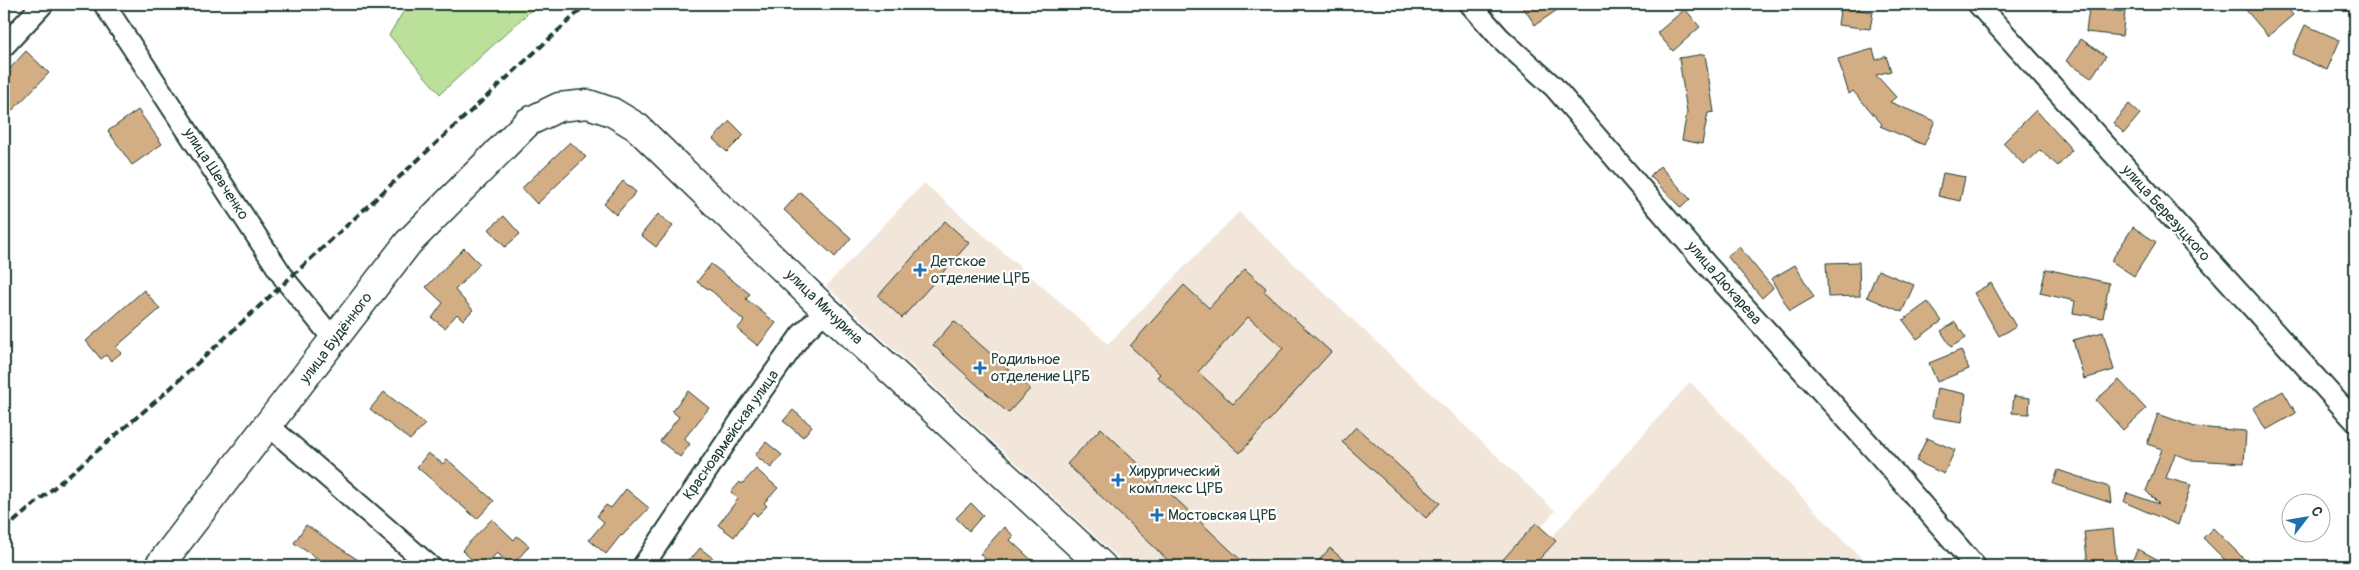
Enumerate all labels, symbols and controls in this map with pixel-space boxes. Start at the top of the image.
street label: улица Шевченко [179,124,253,224]
street label: улица Березуцкого [2117,160,2214,265]
street label: улица Дюкарева [1682,236,1766,329]
place label: Детское отделение ЦРБ [930,252,1030,288]
marker: Детское отделение ЦРБ [913,263,927,277]
street label: улица Мичурина [781,265,867,349]
street label: улица Будённого [295,289,376,388]
place label: Родильное отделение ЦРБ [991,350,1090,386]
marker: Родильное отделение ЦРБ [973,361,987,375]
street label: Красноармейская улица [679,366,783,504]
place label: Хирургический комплекс ЦРБ [1129,462,1223,498]
marker: Хирургический комплекс ЦРБ [1111,473,1125,487]
north arrow [2282,492,2332,542]
text: С [2307,503,2326,520]
place label: Мостовская ЦРБ [1168,506,1277,525]
marker: Мостовская ЦРБ [1150,508,1164,522]

